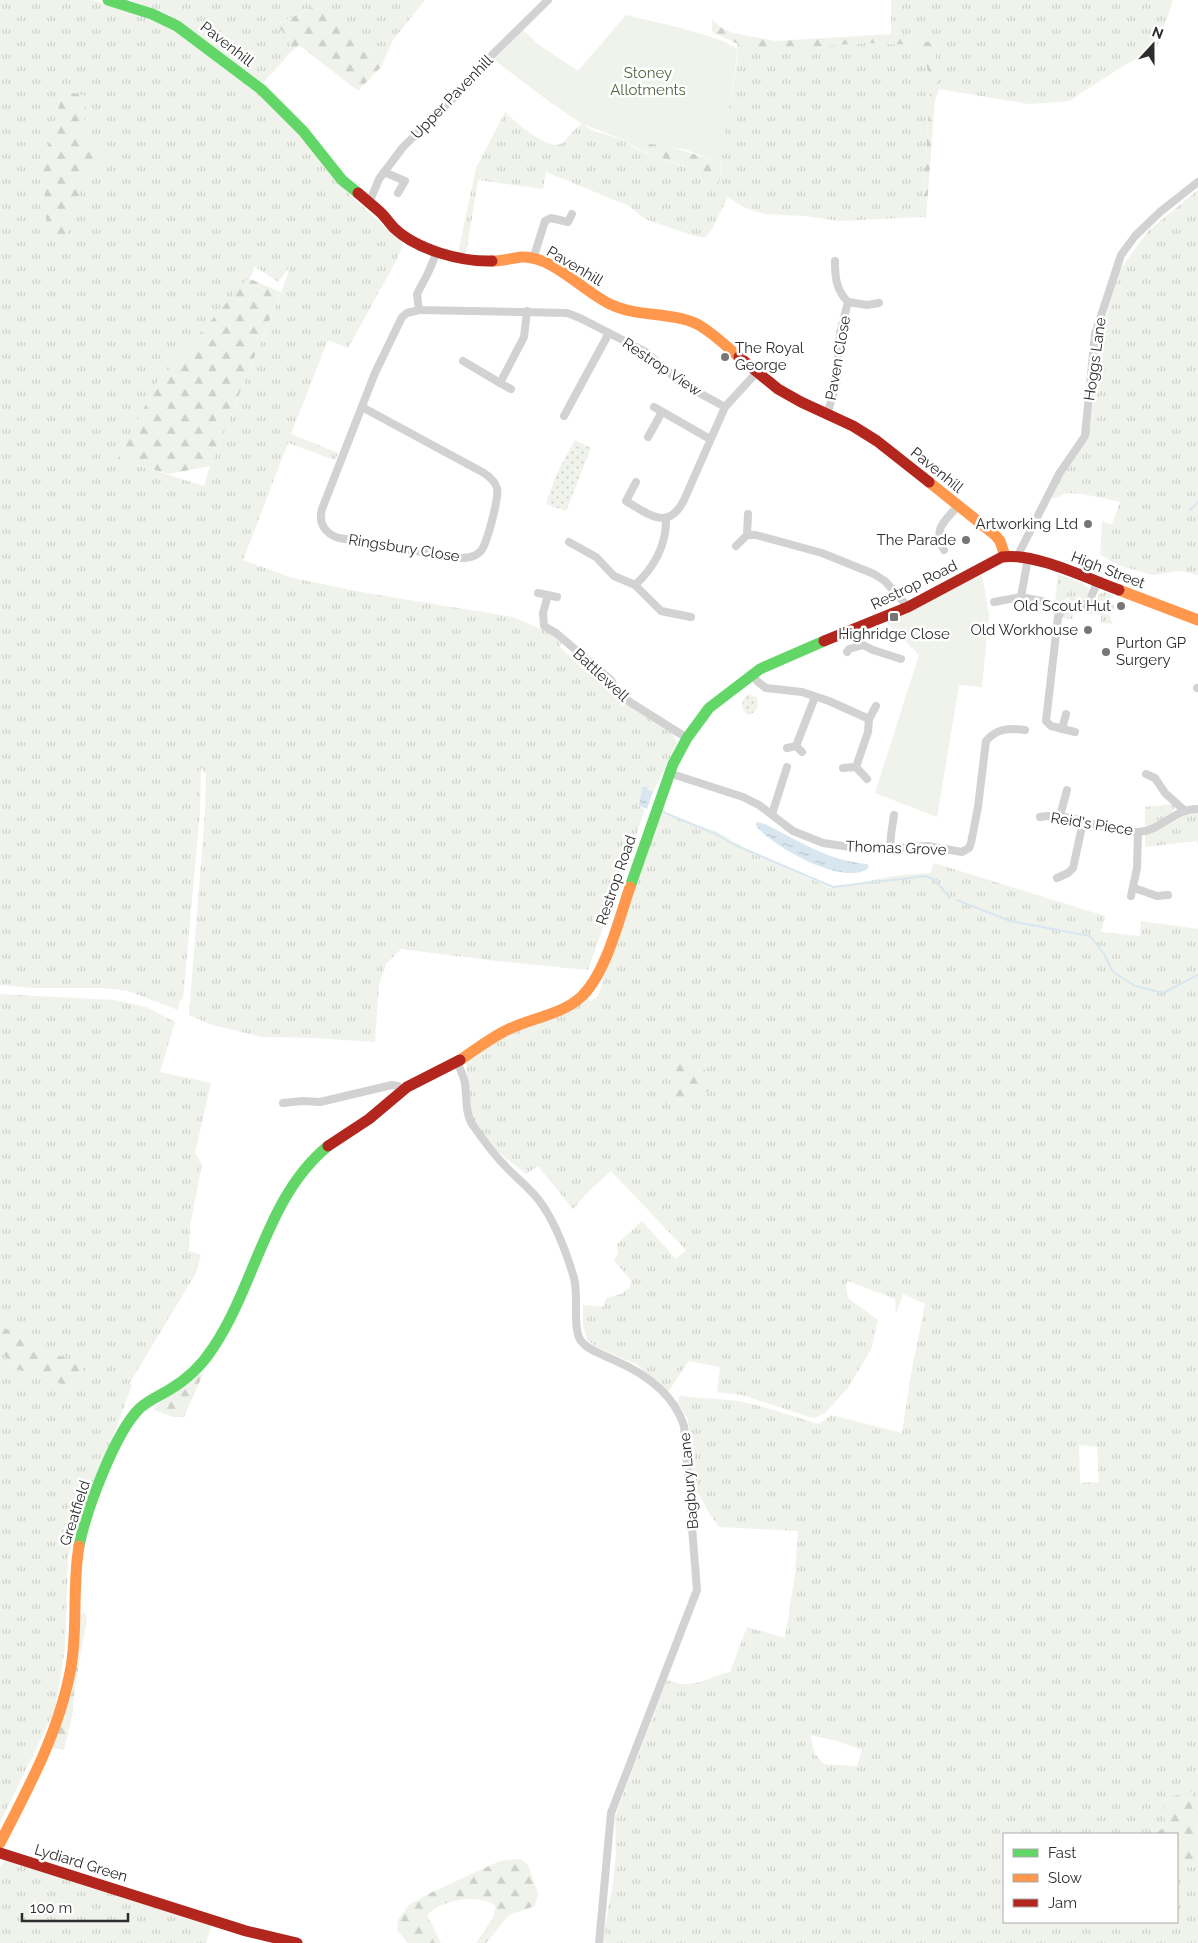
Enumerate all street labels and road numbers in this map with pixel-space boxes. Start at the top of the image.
street label: Pavenhill [197,18,258,71]
street label: Upper Pavenhill [407,51,497,143]
street label: Pavenhill [544,242,607,290]
street label: Paven Close [822,314,854,402]
street label: Hoggs Lane [1080,316,1110,402]
street label: Restrop View [619,334,705,400]
street label: Pavenhill [907,443,968,497]
street label: Ringsbury Close [347,530,461,566]
street label: High Street [1068,548,1148,592]
street label: Restrop Road [868,556,960,614]
street label: Battlewell [569,645,633,706]
street label: Reid's Piece [1049,809,1135,839]
street label: Restrop Road [592,833,640,927]
street label: Thomas Grove [845,837,947,859]
street label: Bagbury Lane [676,1432,702,1530]
street label: Greatfield [56,1478,94,1548]
street label: Lydiard Green [32,1840,130,1886]

